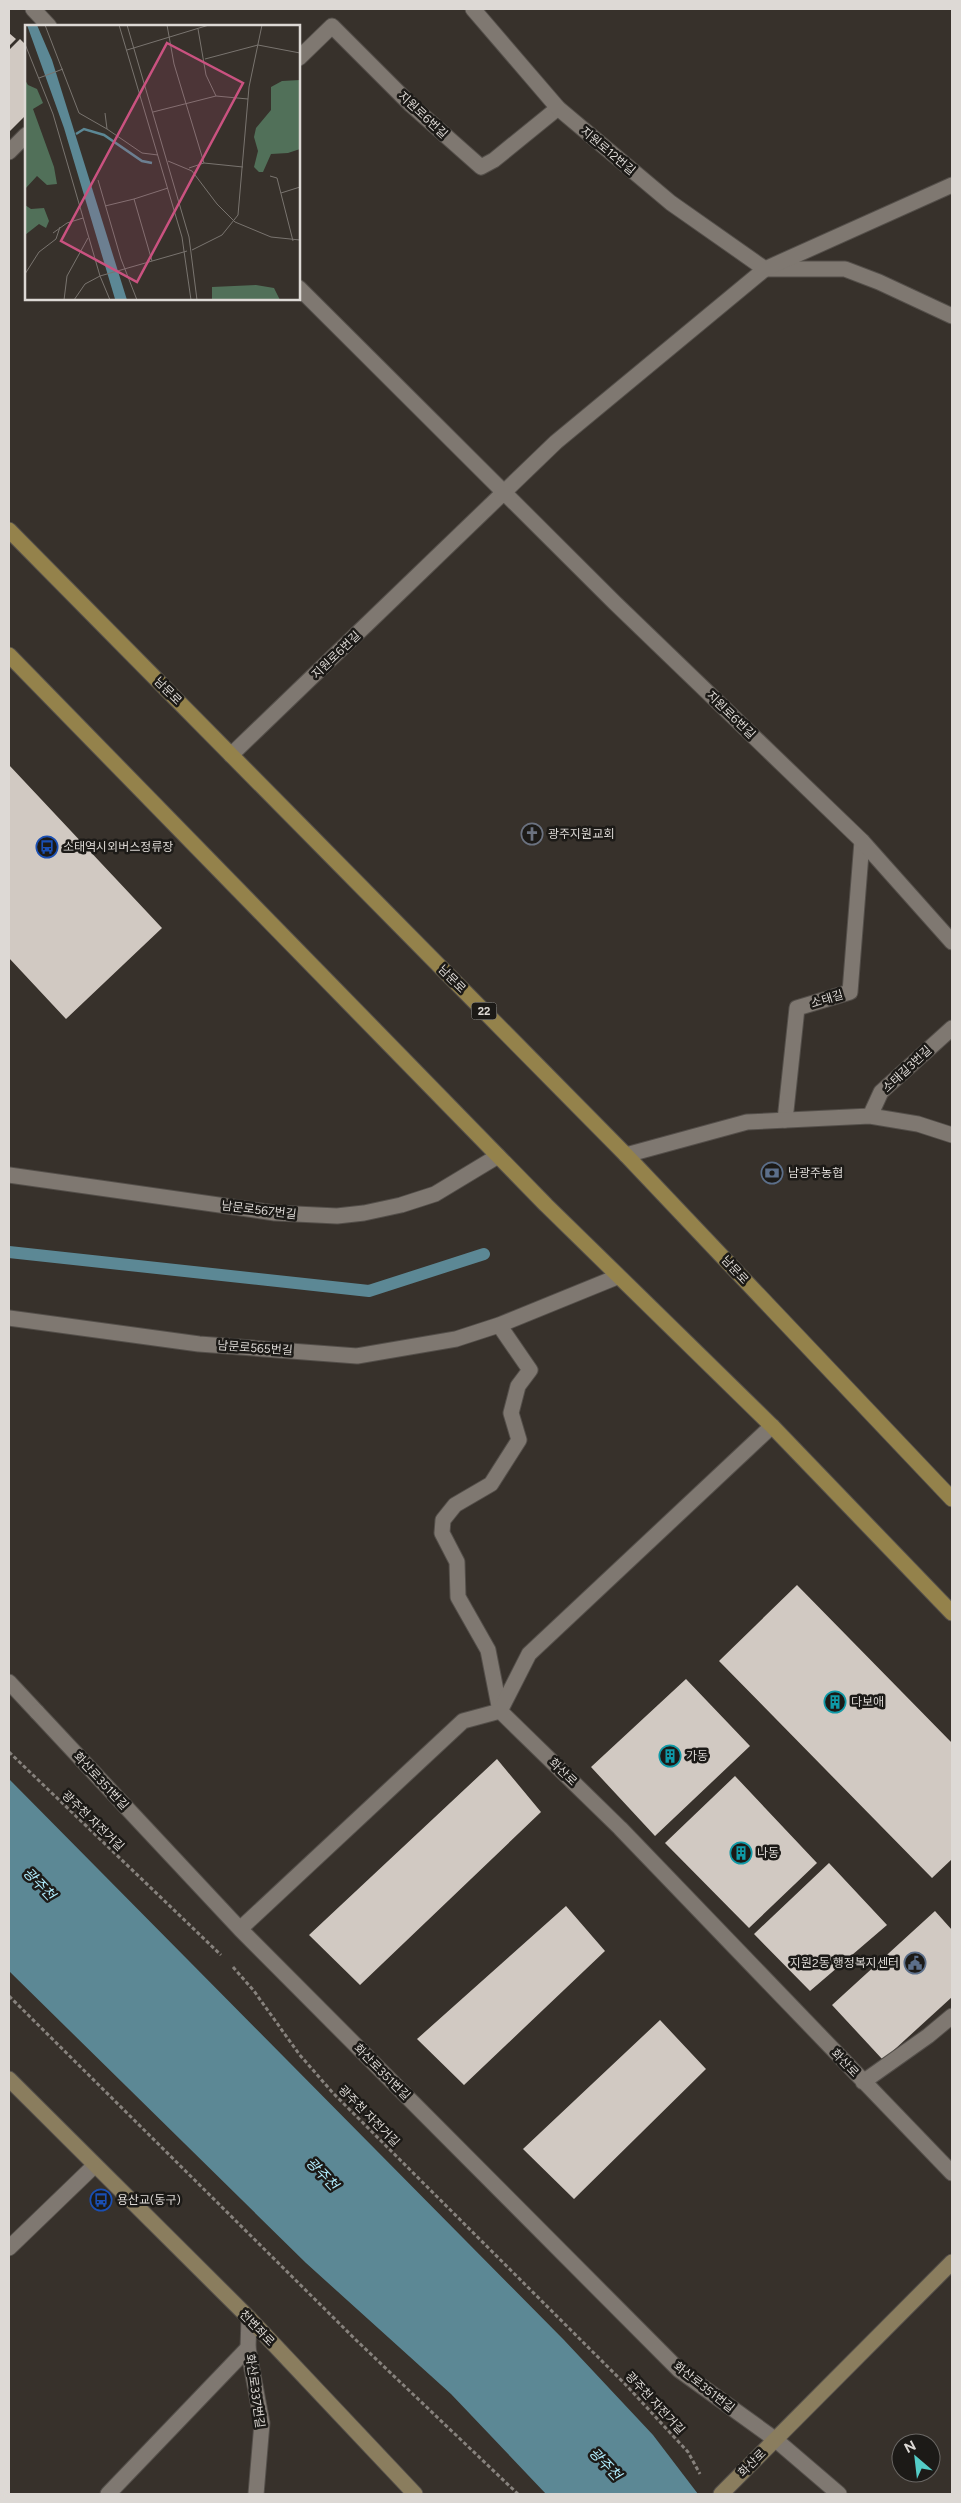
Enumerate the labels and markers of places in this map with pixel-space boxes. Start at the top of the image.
church icon: 광주지원교회 [520,822,544,846]
place label: 광주지원교회 [548,827,614,841]
bus stop icon: 소태역시외버스정류장 [35,835,59,859]
place label: 소태역시외버스정류장 [63,840,173,854]
bank icon: 남광주농협 [760,1161,784,1185]
place label: 남광주농협 [788,1166,843,1180]
building icon: 다보애 [823,1690,847,1714]
place label: 다보애 [851,1695,884,1709]
building icon: 가동 [658,1744,682,1768]
place label: 가동 [686,1749,708,1763]
building icon: 나동 [729,1841,753,1865]
place label: 나동 [757,1846,779,1860]
public building icon: 지원2동 행정복지센터 [903,1951,927,1975]
place label: 지원2동 행정복지센터 [790,1956,899,1970]
bus stop icon: 용산교(동구) [89,2188,113,2212]
place label: 용산교(동구) [117,2193,181,2207]

